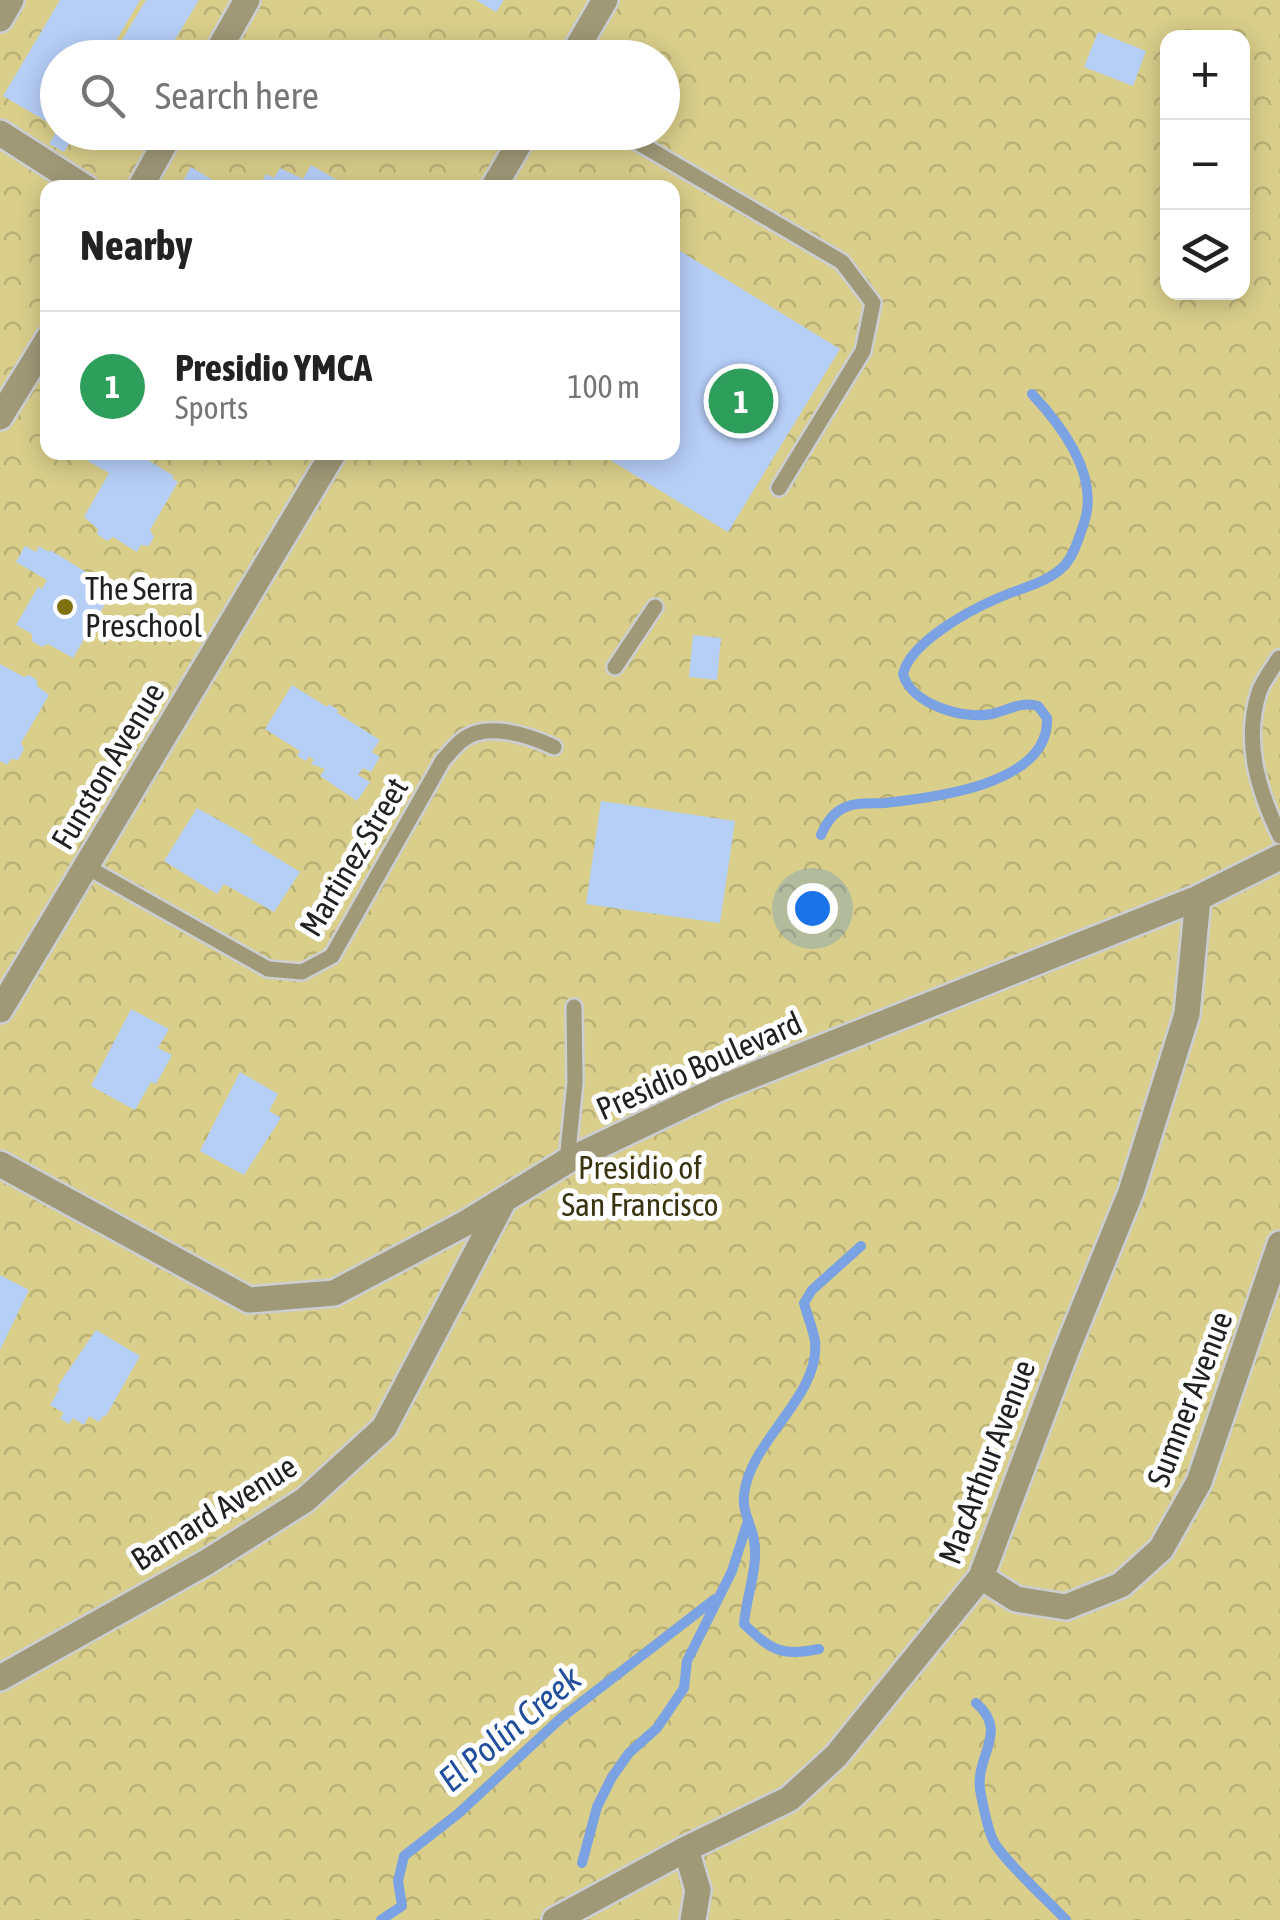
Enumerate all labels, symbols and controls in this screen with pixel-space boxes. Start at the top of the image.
map controls [1160,30,1250,300]
button: + [1160,30,1250,120]
search box [40,40,680,150]
icon: search [75,68,130,123]
text: Search here [155,74,319,117]
button: − [1160,120,1250,210]
button: layers [1160,210,1250,300]
text: Nearby [80,221,193,269]
text: Presidio YMCA [175,346,372,389]
pin: 1 [708,364,774,438]
text: 1 [105,368,120,405]
text: 100 m [567,368,640,405]
text: Sports [175,389,248,426]
place label: The Serra Preschool [85,570,202,644]
marker: The Serra Preschool [54,596,76,618]
street label: Funston Avenue [43,676,172,856]
street label: Martinez Street [292,771,415,943]
your location [787,883,838,934]
street label: Presidio Boulevard [590,1004,807,1127]
park label: Presidio of San Francisco [561,1149,719,1223]
street label: Sumner Avenue [1139,1306,1240,1492]
street label: MacArthur Avenue [931,1355,1042,1569]
street label: Barnard Avenue [124,1447,303,1578]
water label: El Polín Creek [430,1657,589,1799]

